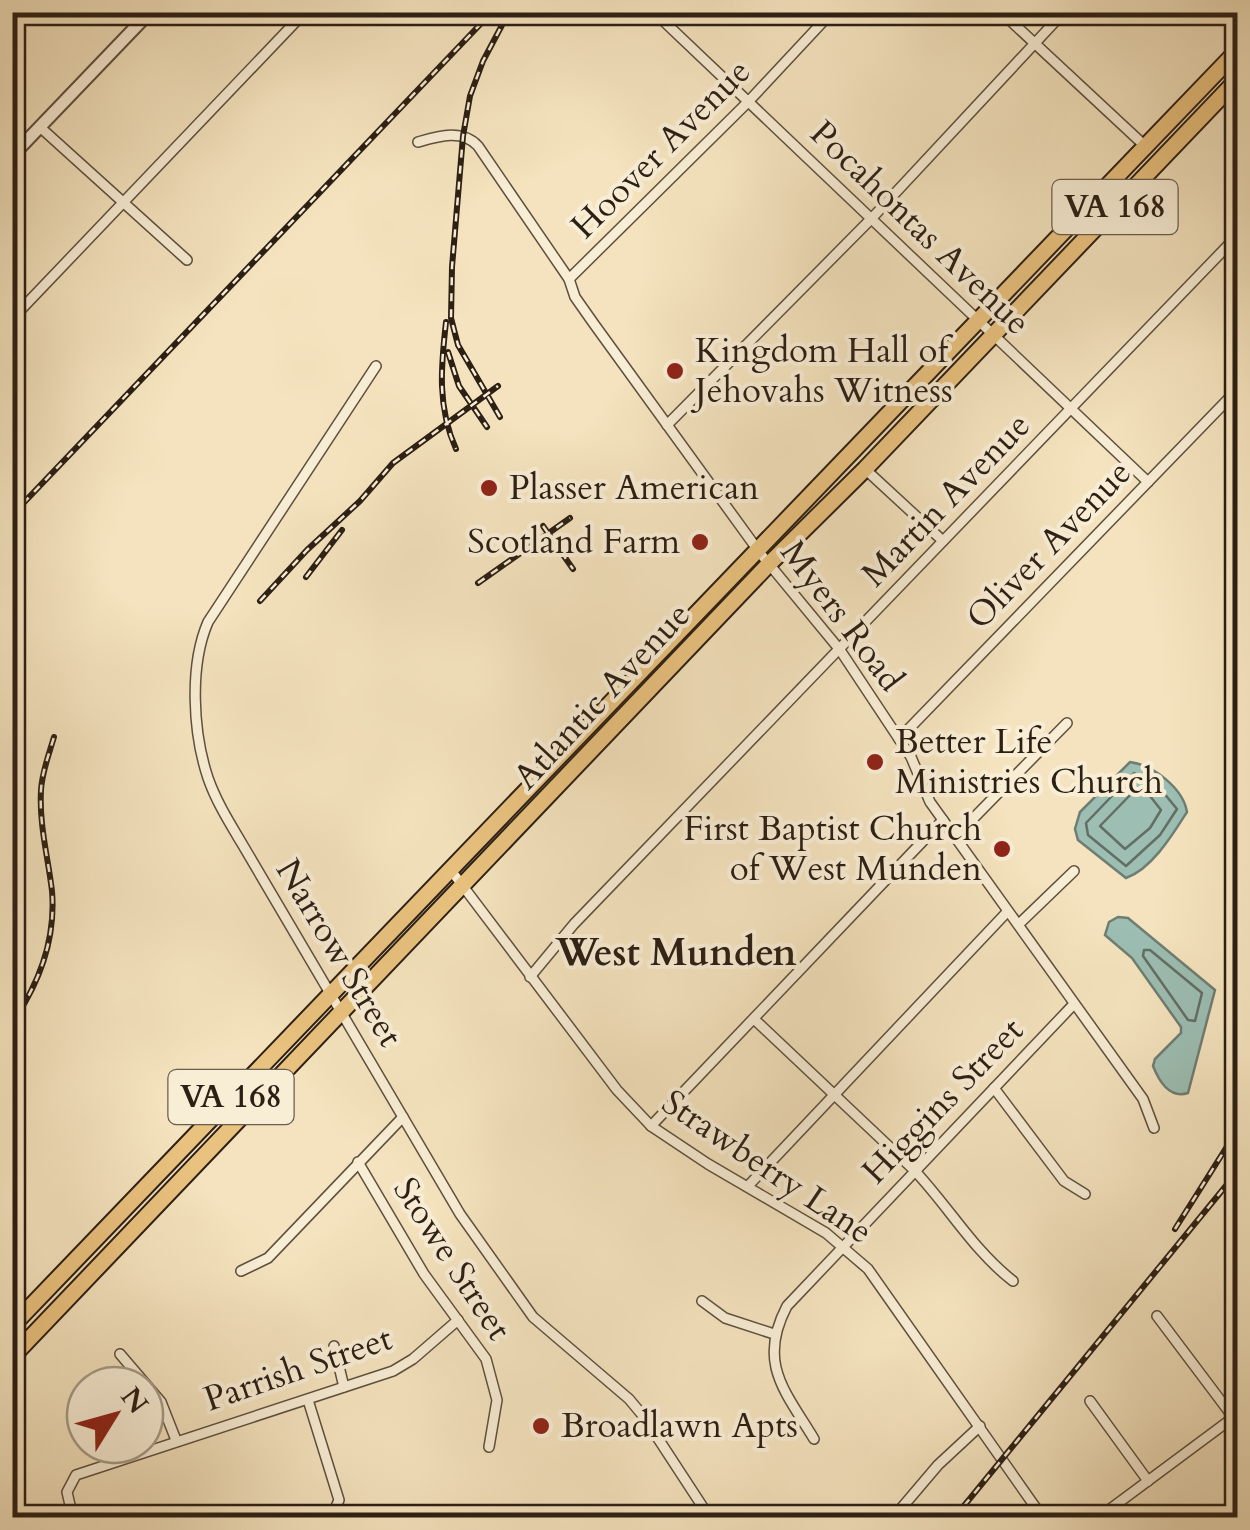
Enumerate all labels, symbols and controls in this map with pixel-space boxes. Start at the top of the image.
street label: Hoover Avenue [560,48,762,250]
street label: Pocahontas Avenue [799,110,1041,346]
road number: VA 168 [1052,180,1178,234]
place label: Kingdom Hall of Jehovahs Witness [690,327,953,415]
marker: Kingdom Hall of Jehovahs Witness [664,360,686,382]
street label: Martin Avenue [851,403,1041,597]
street label: Oliver Avenue [956,450,1142,640]
place label: Plasser American [509,464,759,512]
marker: Plasser American [478,477,500,499]
place label: Scotland Farm [467,518,680,566]
street label: Myers Road [769,530,915,702]
marker: Scotland Farm [689,531,711,553]
street label: Atlantic Avenue [503,592,701,800]
place label: Better Life Ministries Church [895,718,1163,806]
marker: Better Life Ministries Church [864,751,886,773]
place label: First Baptist Church of West Munden [684,805,982,893]
marker: First Baptist Church of West Munden [991,838,1013,860]
street label: Narrow Street [264,850,414,1056]
district label: West Munden [554,927,797,979]
street label: Higgins Street [852,1008,1034,1194]
road number: VA 168 [168,1070,294,1124]
street label: Strawberry Lane [652,1079,882,1255]
street label: Stowe Street [381,1168,523,1350]
street label: Parrish Street [198,1314,398,1424]
north arrow [65,1365,165,1465]
text: N [112,1379,157,1422]
place label: Broadlawn Apts [561,1402,798,1450]
marker: Broadlawn Apts [530,1415,552,1437]

